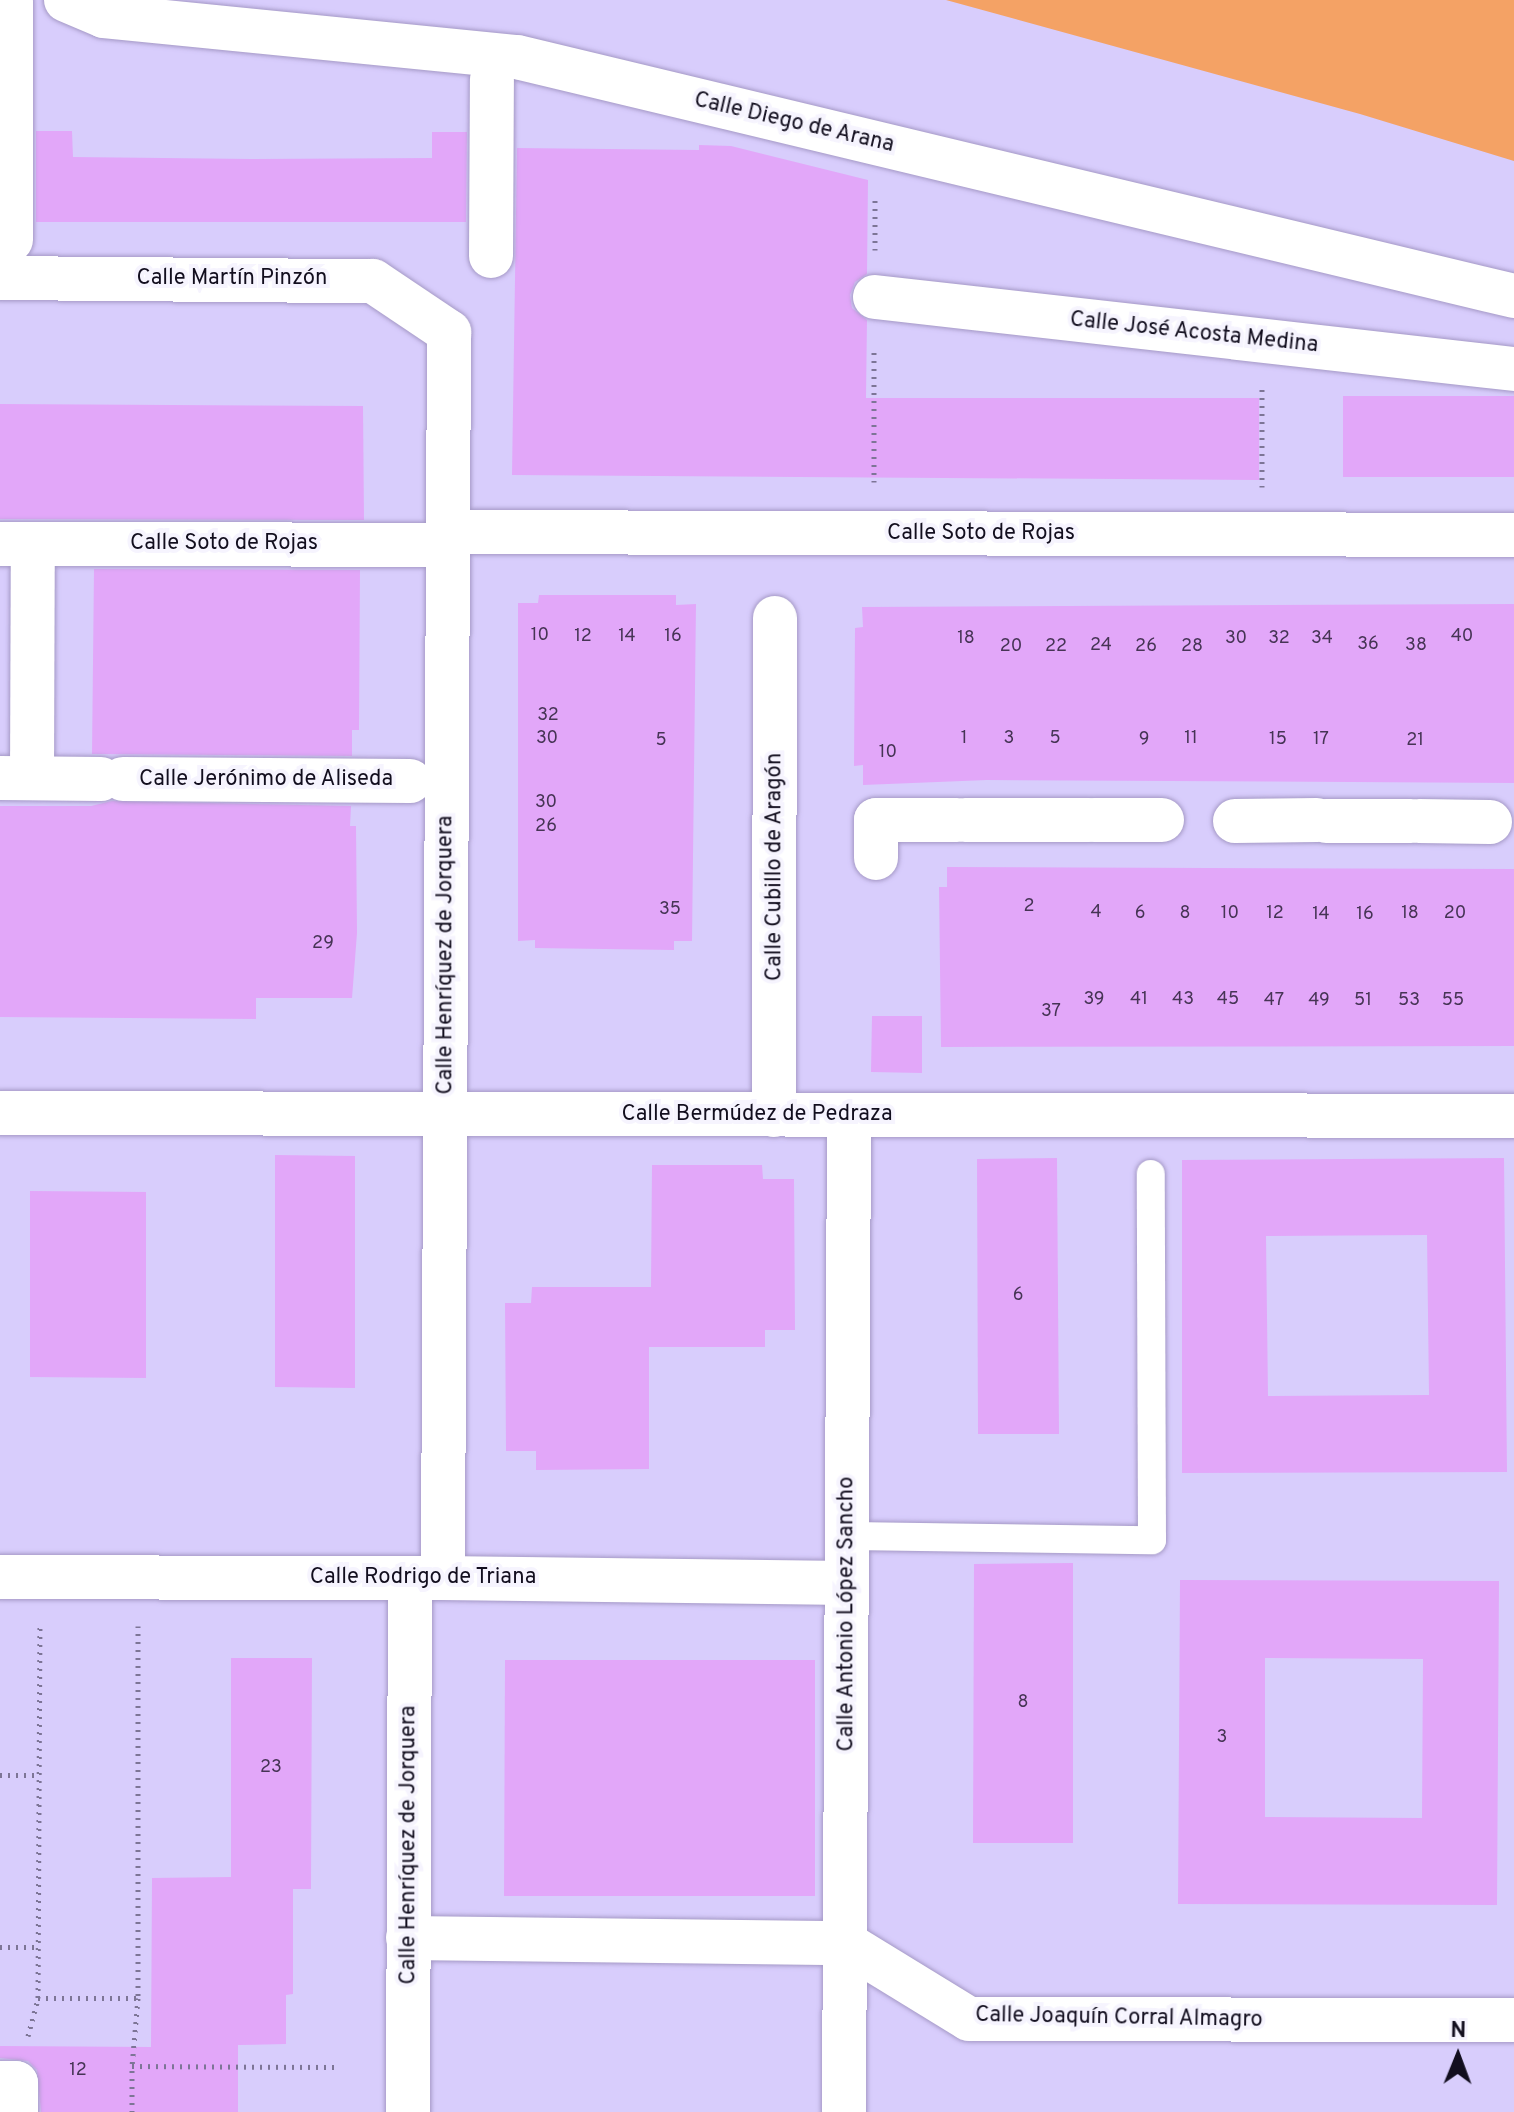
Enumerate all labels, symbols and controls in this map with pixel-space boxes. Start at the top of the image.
street label: Calle Diego de Arana [691,87,897,159]
street label: Calle Martín Pinzón [137,266,327,292]
street label: Calle José Acosta Medina [1068,307,1320,359]
street label: Calle Soto de Rojas [887,521,1075,547]
street label: Calle Soto de Rojas [130,531,318,557]
house number: 10 [531,625,549,647]
house number: 12 [574,626,592,648]
house number: 14 [618,626,636,648]
house number: 16 [664,626,682,648]
house number: 40 [1451,626,1473,648]
house number: 18 [957,628,975,650]
house number: 30 [1225,628,1247,650]
house number: 32 [1268,628,1290,650]
house number: 34 [1311,628,1333,650]
house number: 36 [1357,634,1379,656]
house number: 24 [1090,635,1112,657]
house number: 38 [1405,635,1427,657]
house number: 20 [1000,636,1022,658]
house number: 22 [1045,636,1067,658]
house number: 26 [1135,636,1157,658]
house number: 28 [1181,636,1203,658]
house number: 32 [537,705,559,727]
house number: 30 [536,728,558,750]
house number: 1 [961,728,967,750]
house number: 3 [1004,728,1014,750]
house number: 5 [1049,728,1061,750]
house number: 11 [1184,728,1198,750]
house number: 9 [1139,729,1149,751]
house number: 15 [1269,729,1287,751]
house number: 17 [1313,729,1329,751]
house number: 5 [655,730,667,752]
house number: 21 [1406,730,1424,752]
house number: 10 [879,742,897,764]
street label: Calle Cubillo de Aragón [762,752,788,982]
street label: Calle Jerónimo de Aliseda [138,767,394,793]
house number: 30 [535,792,557,814]
street label: Calle Henríquez de Jorquera [433,815,459,1095]
house number: 26 [535,816,557,838]
house number: 2 [1023,896,1035,918]
house number: 35 [659,899,681,921]
house number: 4 [1090,902,1102,924]
house number: 6 [1135,903,1145,925]
house number: 8 [1180,903,1190,925]
house number: 10 [1221,903,1239,925]
house number: 12 [1266,903,1284,925]
house number: 18 [1401,903,1419,925]
house number: 20 [1444,903,1466,925]
house number: 14 [1312,904,1330,926]
house number: 16 [1356,904,1374,926]
house number: 29 [312,933,334,955]
house number: 39 [1083,989,1105,1011]
house number: 41 [1130,989,1148,1011]
house number: 43 [1172,989,1194,1011]
house number: 45 [1217,989,1239,1011]
house number: 47 [1264,990,1284,1012]
house number: 49 [1308,990,1330,1012]
house number: 51 [1354,990,1372,1012]
house number: 53 [1398,990,1420,1012]
house number: 55 [1442,990,1464,1012]
house number: 37 [1041,1001,1061,1023]
street label: Calle Bermúdez de Pedraza [621,1102,893,1128]
house number: 6 [1013,1285,1023,1307]
street label: Calle Antonio López Sancho [834,1476,860,1752]
street label: Calle Rodrigo de Triana [309,1565,537,1591]
house number: 8 [1018,1692,1028,1714]
street label: Calle Henríquez de Jorquera [396,1705,422,1985]
house number: 3 [1217,1727,1227,1749]
house number: 23 [260,1757,282,1779]
street label: Calle Joaquín Corral Almagro [975,2002,1263,2034]
north arrow [1418,2016,1498,2096]
text: N [1450,2018,1467,2045]
house number: 12 [69,2060,87,2082]

